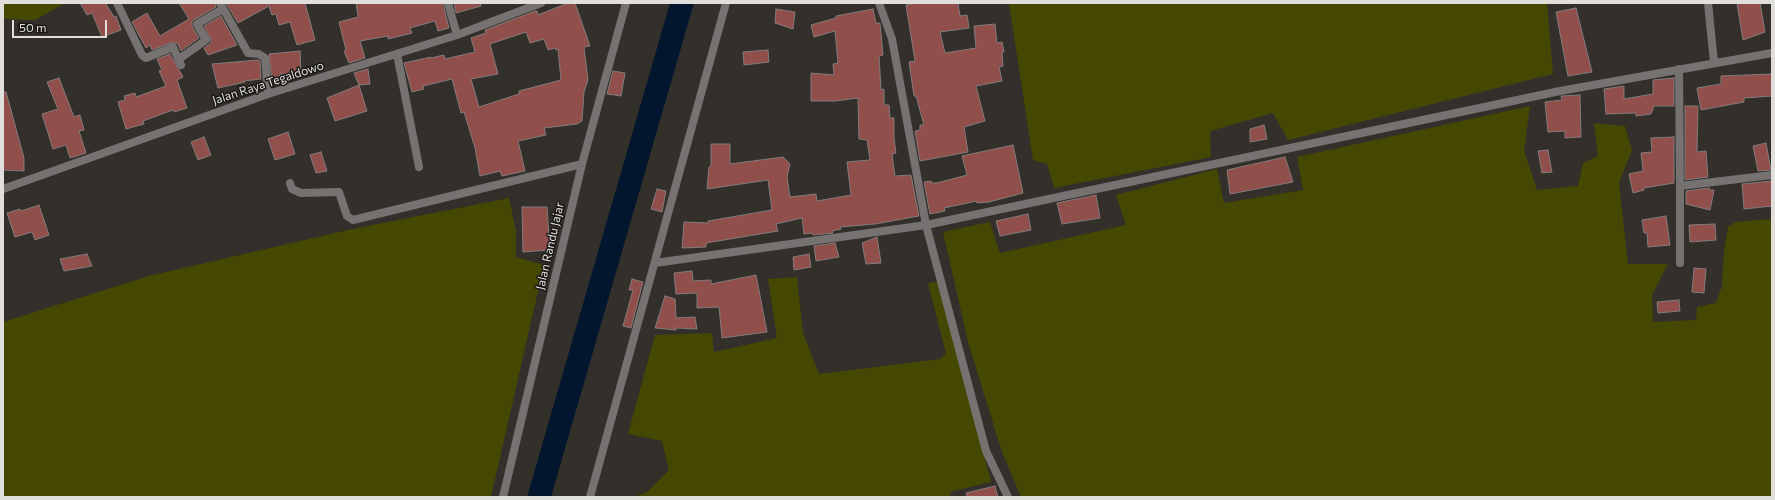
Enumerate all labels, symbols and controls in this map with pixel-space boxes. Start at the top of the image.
scale bar [14,12,109,38]
text: 50 m [19,20,47,34]
street label: Jalan Raya Tegaldowo [210,58,326,108]
street label: Jalan Randu Jajar [533,201,567,291]

